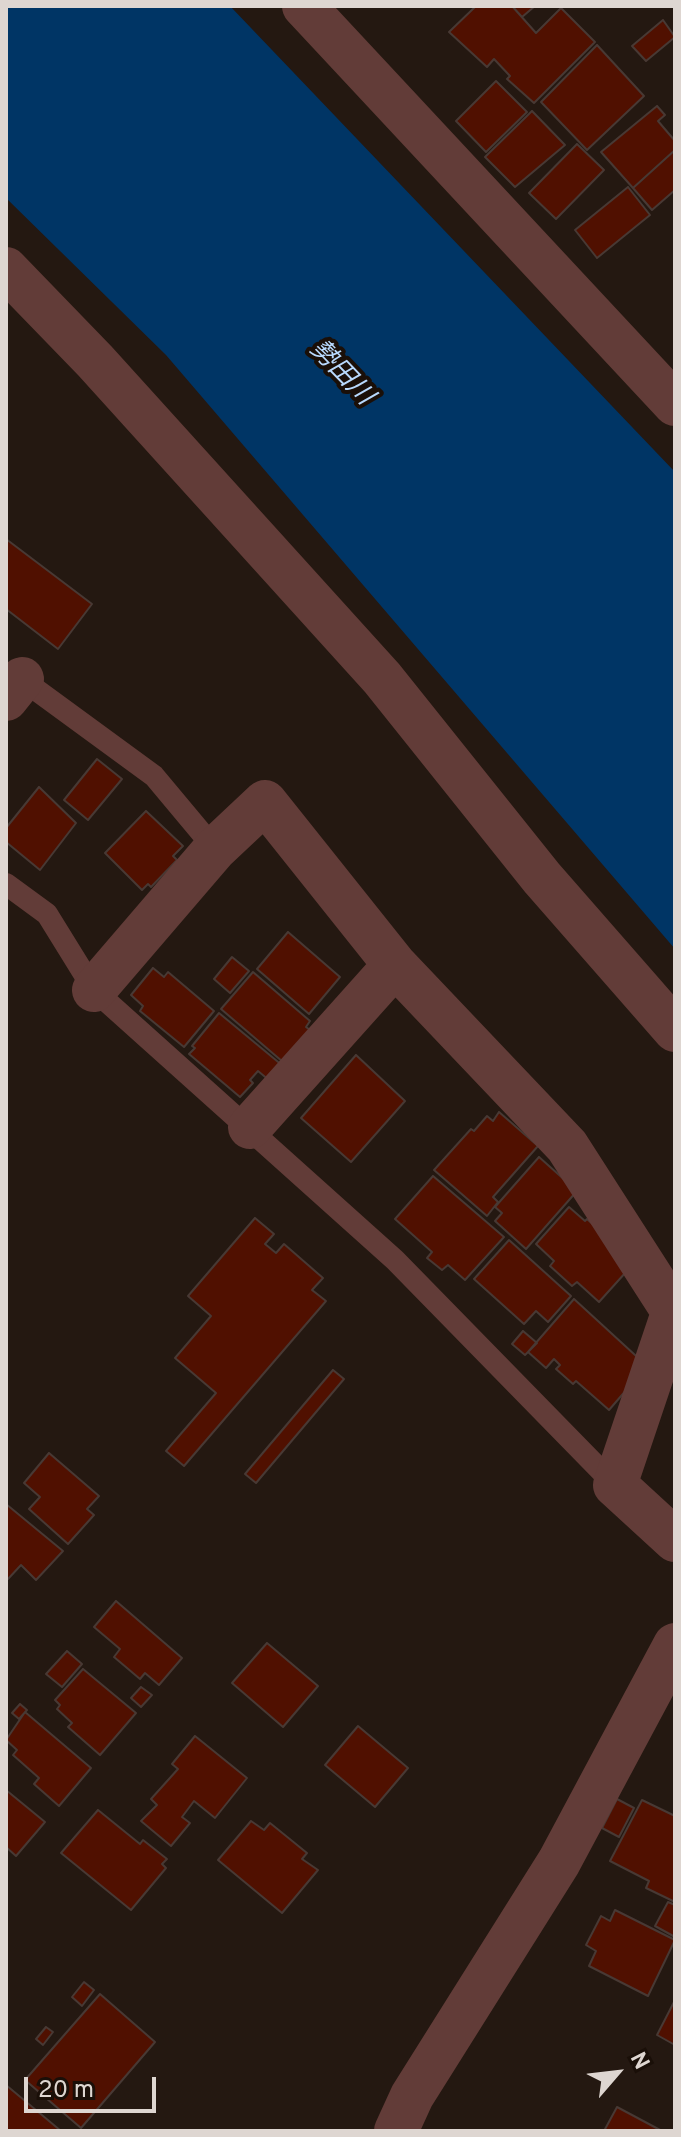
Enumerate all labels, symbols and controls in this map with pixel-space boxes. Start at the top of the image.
water label: 勢田川 [302,335,378,413]
north arrow [577,2033,657,2113]
text: N [623,2048,654,2075]
scale bar [28,2061,160,2111]
text: 20 m [38,2076,94,2106]

